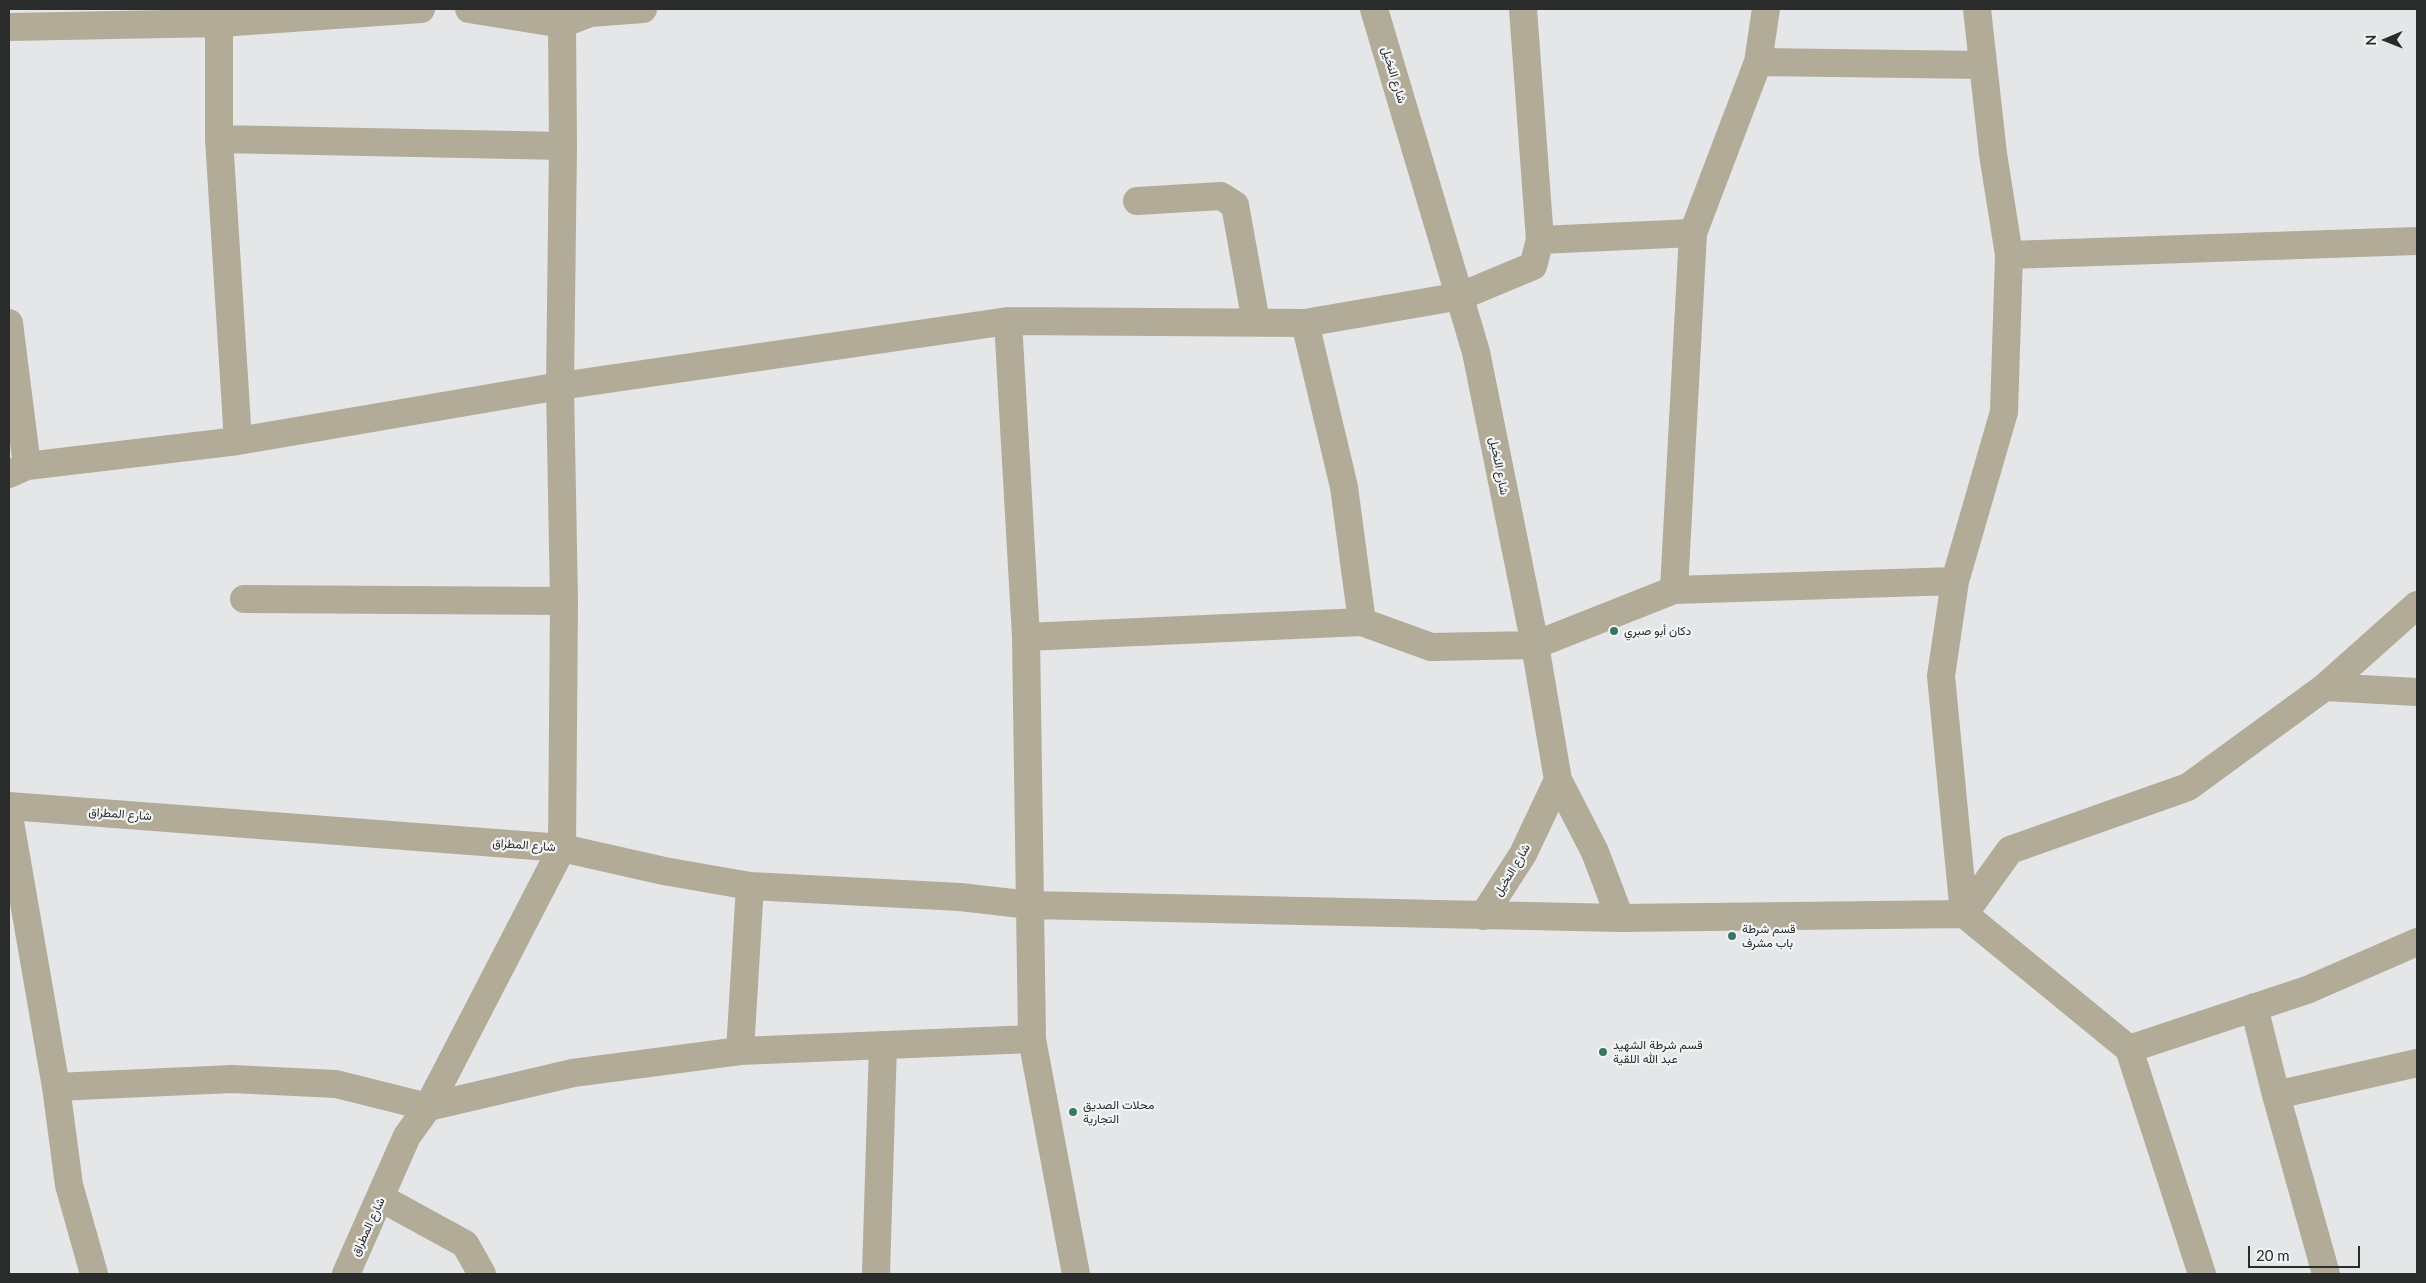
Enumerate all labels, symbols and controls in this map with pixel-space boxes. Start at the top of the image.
north arrow [2361,15,2411,65]
text: N [2362,35,2379,46]
street label: شارع النخيل [1379,45,1409,105]
street label: شارع النخيل [1486,436,1512,496]
place label: دكان أبو صبري [1624,624,1691,638]
marker: دكان أبو صبري [1608,625,1620,637]
street label: شارع المطراق [88,805,152,823]
street label: شارع المطراق [492,836,556,854]
street label: شارع النخيل [1491,841,1533,899]
place label: قسم شرطة باب مشرف [1742,922,1795,950]
marker: قسم شرطة باب مشرف [1726,930,1738,942]
place label: قسم شرطة الشهيد عبد الله اللقية [1613,1038,1703,1066]
marker: قسم شرطة الشهيد عبد الله اللقية [1597,1046,1609,1058]
place label: محلات الصديق التجارية [1083,1098,1154,1126]
marker: محلات الصديق التجارية [1067,1106,1079,1118]
street label: شارع المطراق [348,1195,388,1259]
scale bar [2251,1236,2364,1268]
text: 20 m [2256,1246,2290,1264]

